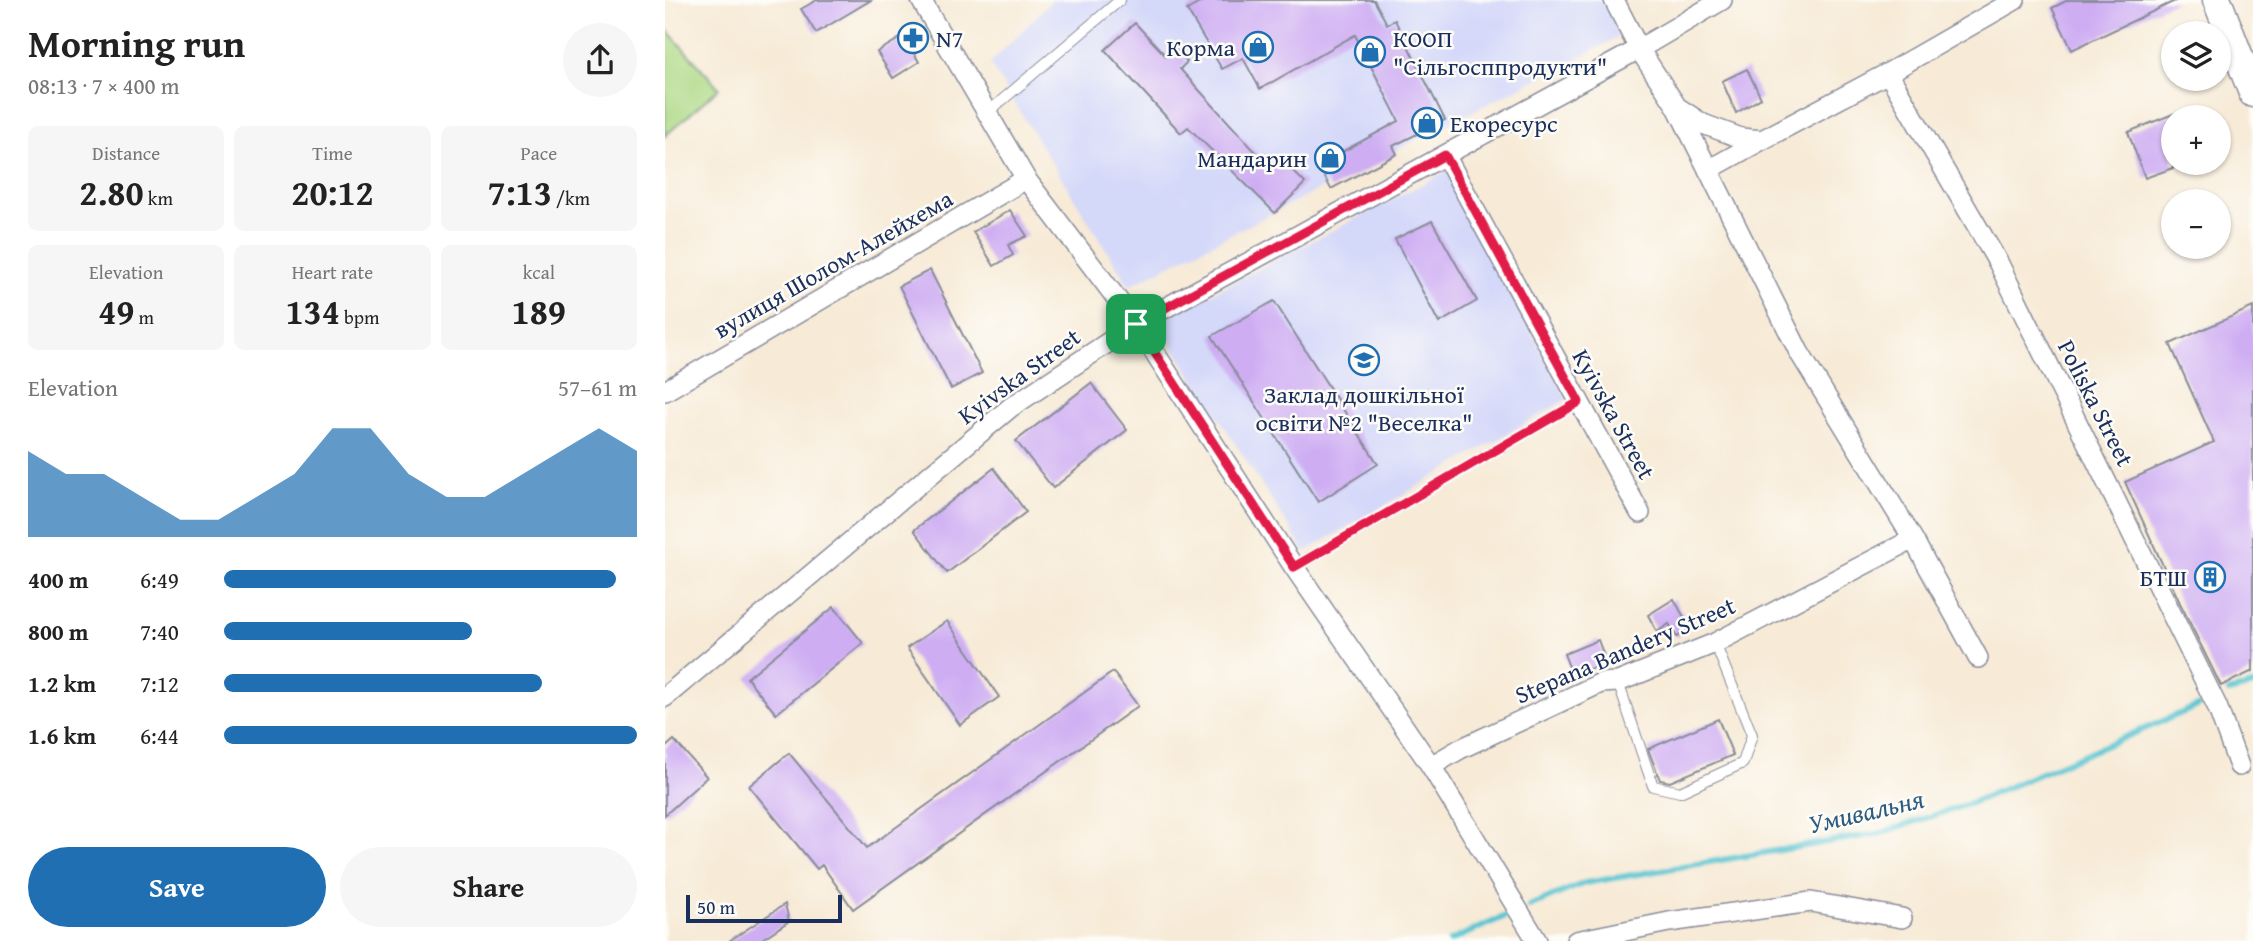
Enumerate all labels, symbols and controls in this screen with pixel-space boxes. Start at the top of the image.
text: Morning run [28,15,245,71]
pharmacy icon: N7 [896,21,930,55]
place label: N7 [936,21,963,56]
place label: КООП "Сільгосппродукти" [1393,21,1607,84]
map controls [2161,21,2231,259]
button: layers [2161,21,2231,91]
button: share [563,23,637,97]
place label: Корма [1166,30,1236,65]
shop icon: Корма [1241,30,1275,64]
shop icon: КООП "Сільгосппродукти" [1353,35,1387,69]
text: 08:13 · 7 × 400 m [28,69,180,102]
button: + [2161,105,2231,175]
shop icon: Екоресурс [1410,106,1444,140]
place label: Екоресурс [1450,106,1558,141]
text: Distance [92,139,160,167]
text: Time [312,139,353,167]
text: Pace [521,139,557,167]
place label: Мандарин [1197,141,1307,176]
shop icon: Мандарин [1313,141,1347,175]
text: 2.80 [79,167,144,218]
text: 20:12 [291,167,374,218]
text: 7:13 [488,167,552,218]
street label: вулиця Шолом-Алейхема [707,181,960,347]
text: km [144,184,173,212]
text: /km [552,184,590,212]
button: − [2161,189,2231,259]
text: Elevation [89,258,163,286]
text: Heart rate [292,258,373,286]
text: kcal [523,258,555,286]
text: 49 [98,286,134,337]
text: 134 [285,286,340,337]
text: 189 [512,286,566,337]
pin [1106,294,1166,354]
text: m [134,303,154,331]
text: bpm [340,303,380,331]
icon: arrive [1117,305,1155,343]
street label: Kyivska Street [951,319,1088,432]
street label: Poliska Street [2049,334,2143,473]
school or university icon: Заклад дошкільної освіти №2 "Веселка" [1347,343,1381,377]
street label: Kyivska Street [1564,343,1664,486]
text: Elevation [28,371,118,404]
text: 57–61 m [558,371,637,404]
place label: Заклад дошкільної освіти №2 "Веселка" [1255,377,1473,440]
place label: БТШ [2140,560,2187,595]
building icon: БТШ [2193,560,2227,594]
text: 400 m [28,563,89,596]
text: 6:49 [140,563,179,596]
street label: Stepana Bandery Street [1509,588,1741,712]
text: 800 m [28,615,89,648]
text: 7:40 [140,615,179,648]
text: 1.2 km [28,667,96,700]
text: 7:12 [140,667,179,700]
text: 1.6 km [28,719,96,752]
text: 6:44 [140,719,179,752]
water label: Умивальня [1804,779,1928,843]
button: Save [28,847,326,927]
button: Share [340,847,637,927]
scale bar [686,892,842,924]
text: 50 m [697,893,735,921]

